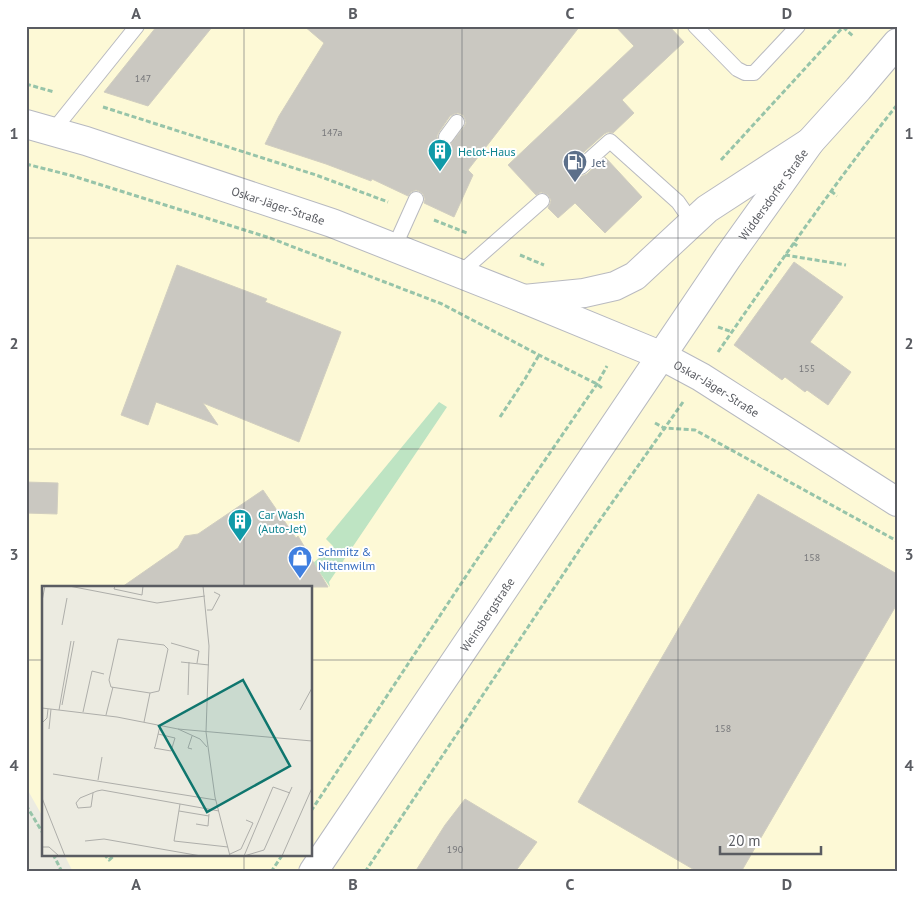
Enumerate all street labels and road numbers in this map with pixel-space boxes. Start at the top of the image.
street label: Widdersdorfer Straße [735,145,811,243]
street label: Oskar-Jäger-Straße [230,183,327,228]
street label: Oskar-Jäger-Straße [671,356,762,420]
street label: Weinsbergstraße [457,574,517,654]

